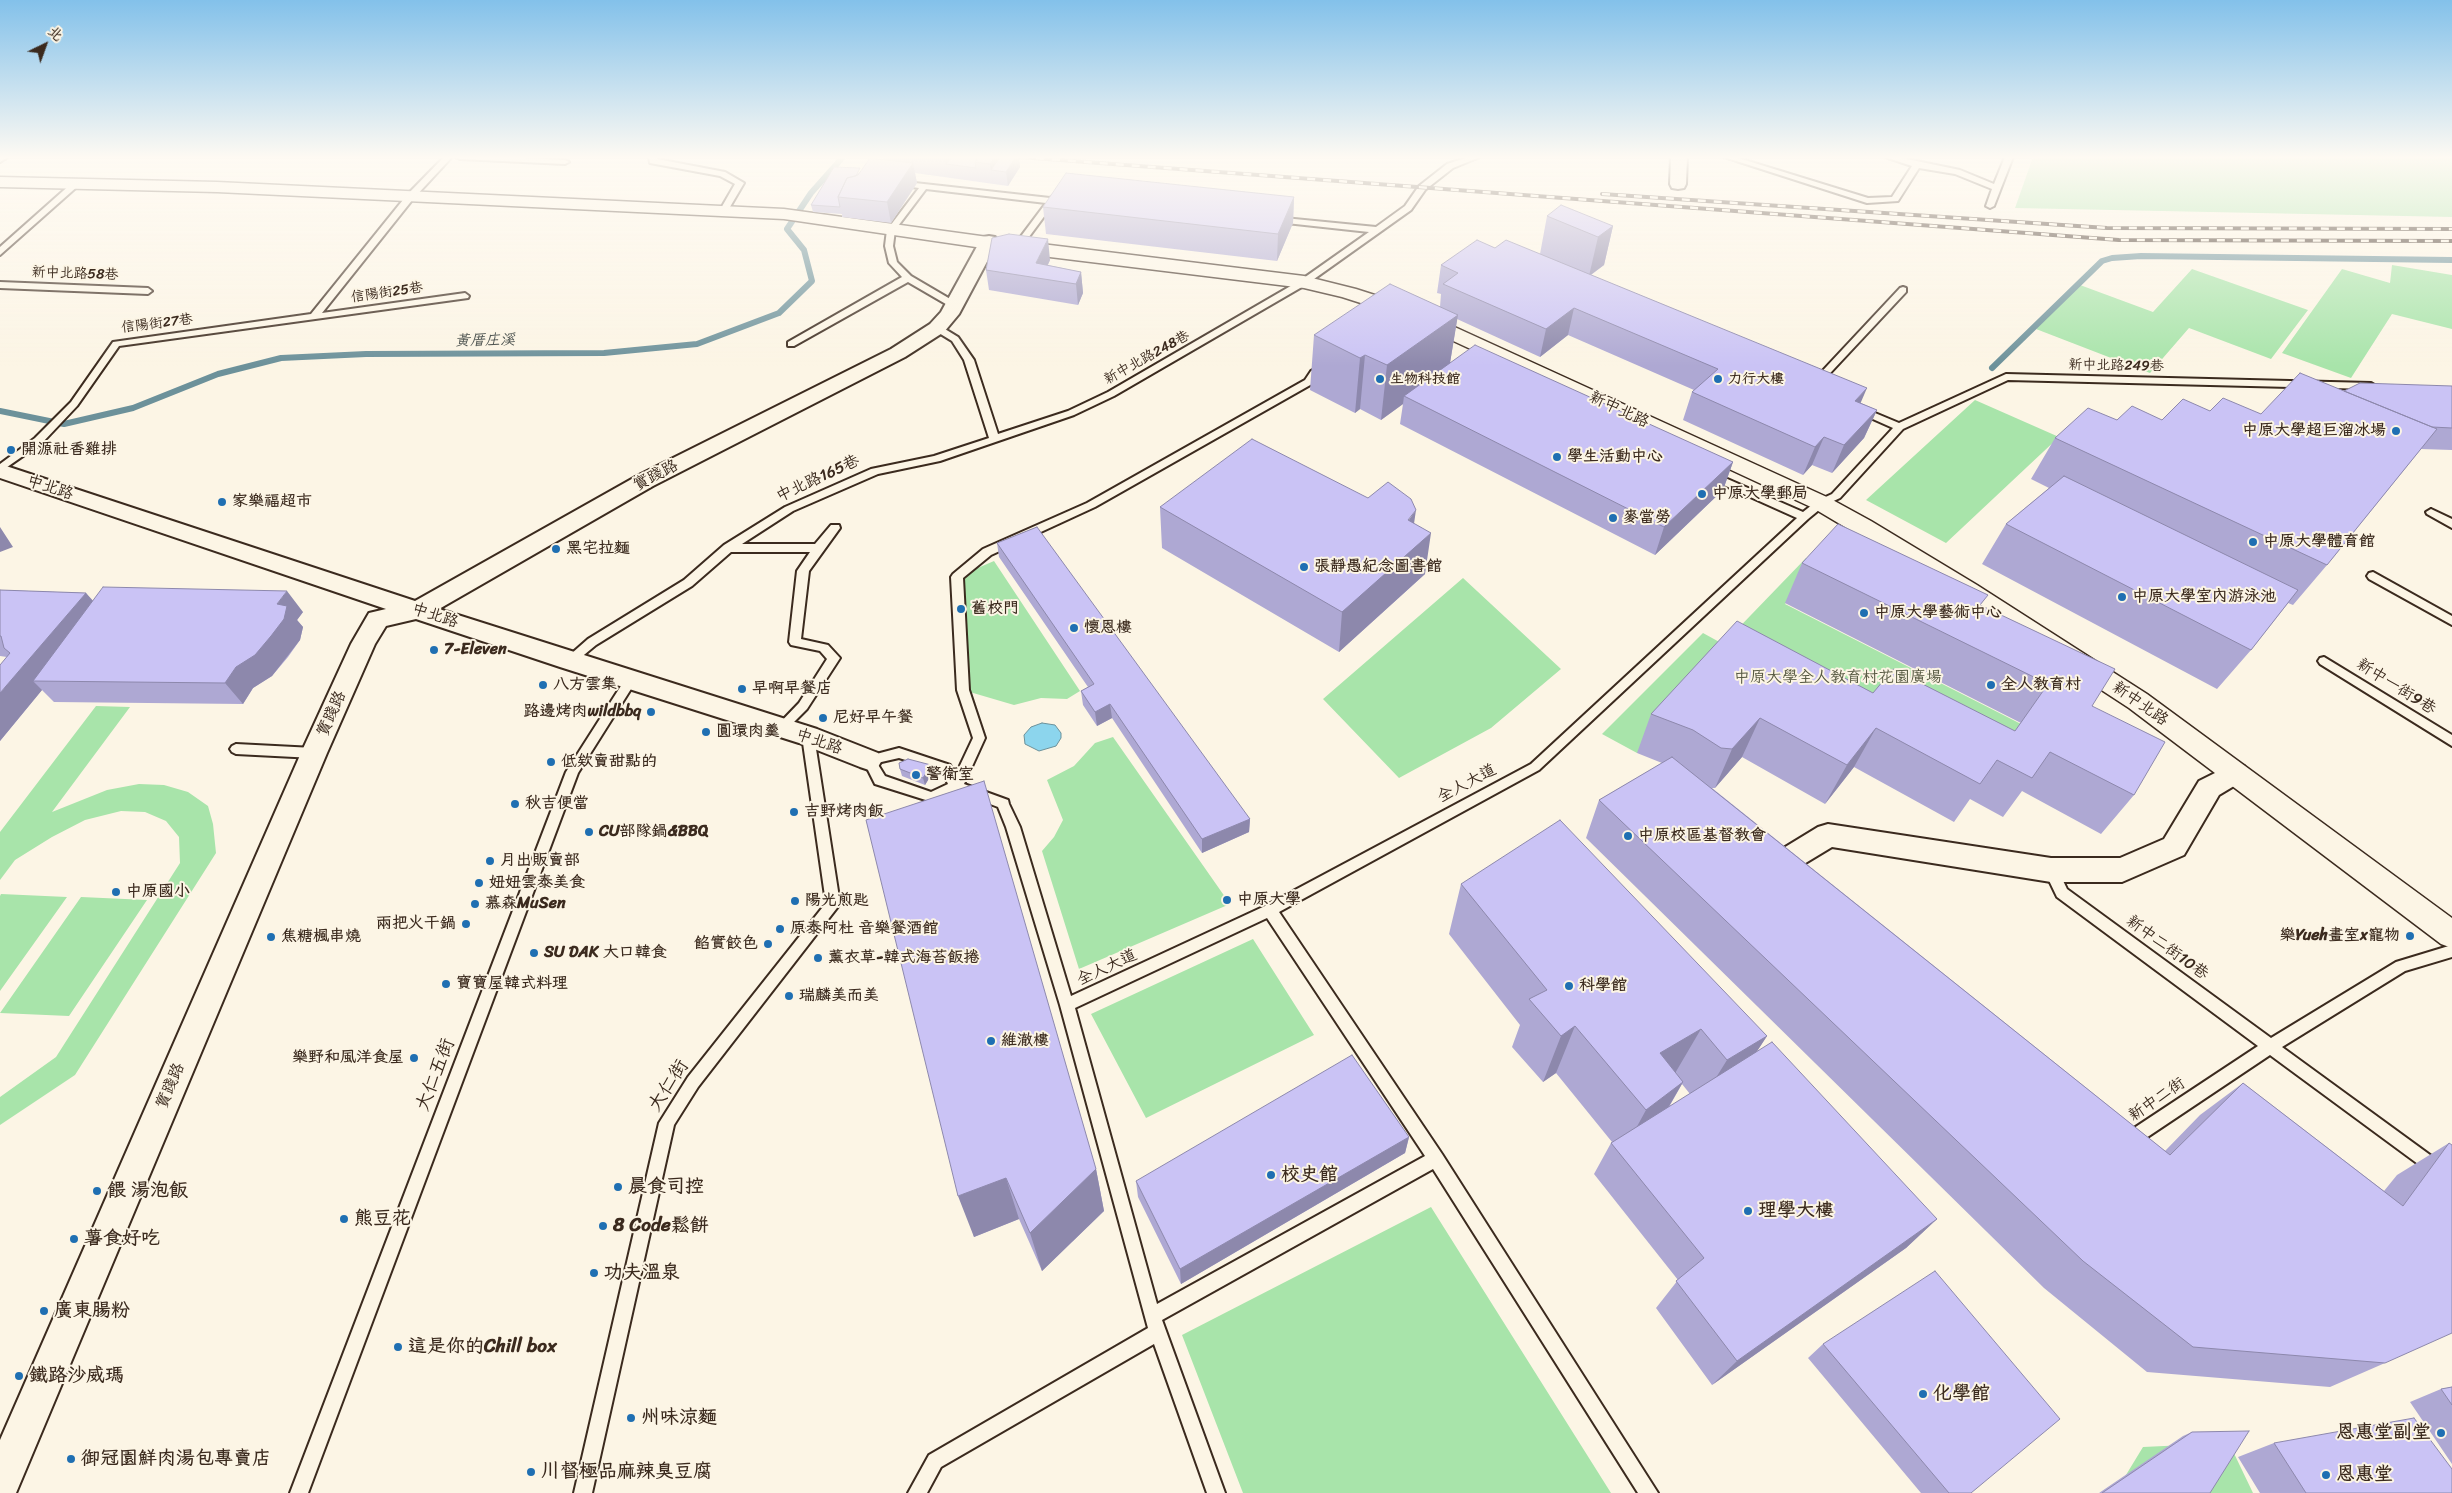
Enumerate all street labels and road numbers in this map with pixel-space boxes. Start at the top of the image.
street label: 新中北路58巷 [31,264,119,284]
street label: 信陽街25巷 [350,280,424,306]
street label: 信陽街27巷 [120,311,194,337]
street label: 新中北路248巷 [1101,328,1193,388]
street label: 新中北路249巷 [2068,357,2164,375]
street label: 新中北路 [1586,388,1652,432]
street label: 中北路165巷 [773,451,863,507]
street label: 實踐路 [630,456,682,496]
street label: 中北路 [24,471,76,505]
street label: 中北路 [409,599,461,633]
street label: 新中一街9巷 [2353,655,2439,719]
street label: 新中北路 [2108,678,2172,730]
street label: 實踐路 [313,688,351,740]
street label: 中北路 [793,725,845,759]
street label: 全人大道 [1434,761,1500,807]
street label: 新中二街10巷 [2122,912,2212,984]
street label: 全人大道 [1074,946,1140,990]
street label: 大仁五街 [412,1035,460,1115]
street label: 大仁街 [644,1056,694,1116]
street label: 實踐路 [153,1060,189,1112]
street label: 新中二街 [2125,1074,2189,1126]

